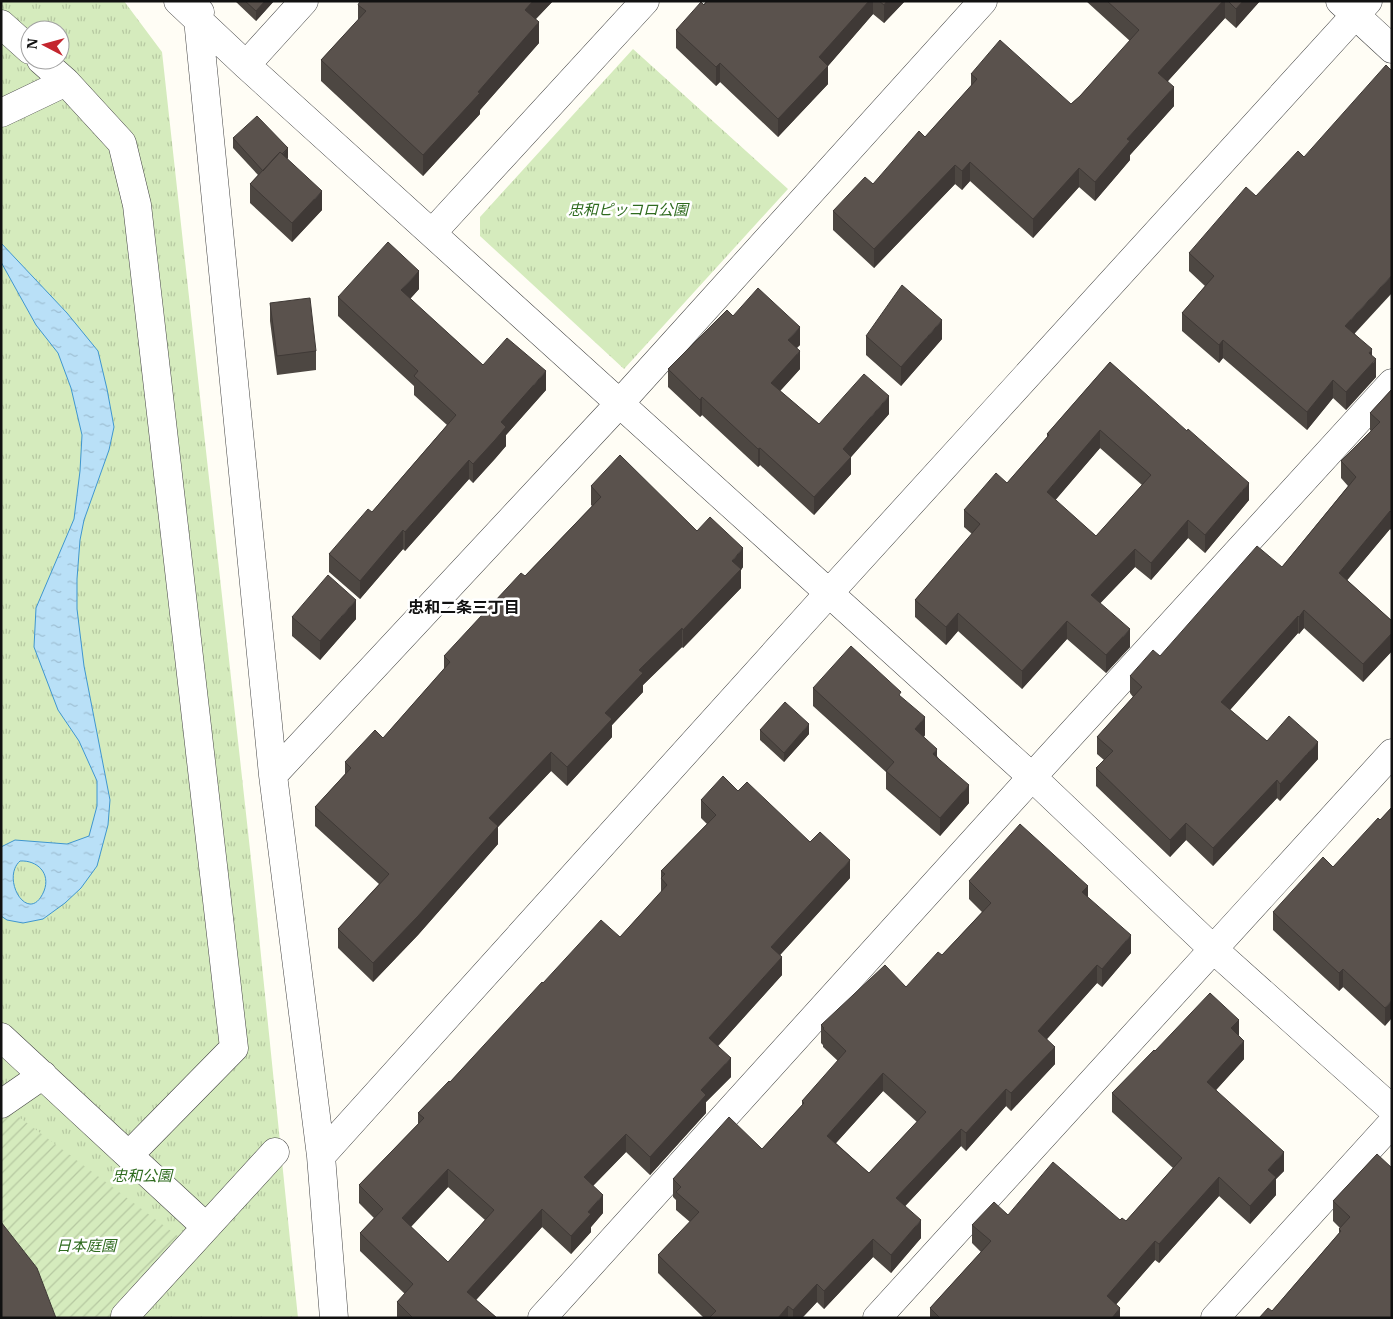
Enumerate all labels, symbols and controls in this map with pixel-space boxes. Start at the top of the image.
north arrow [20,20,70,70]
text: N [23,37,42,50]
park label: 忠和ピッコロ公園 [568,200,690,219]
district label: 忠和二条三丁目 [408,597,520,617]
park label: 忠和公園 [112,1166,174,1185]
park label: 日本庭園 [56,1236,118,1255]

